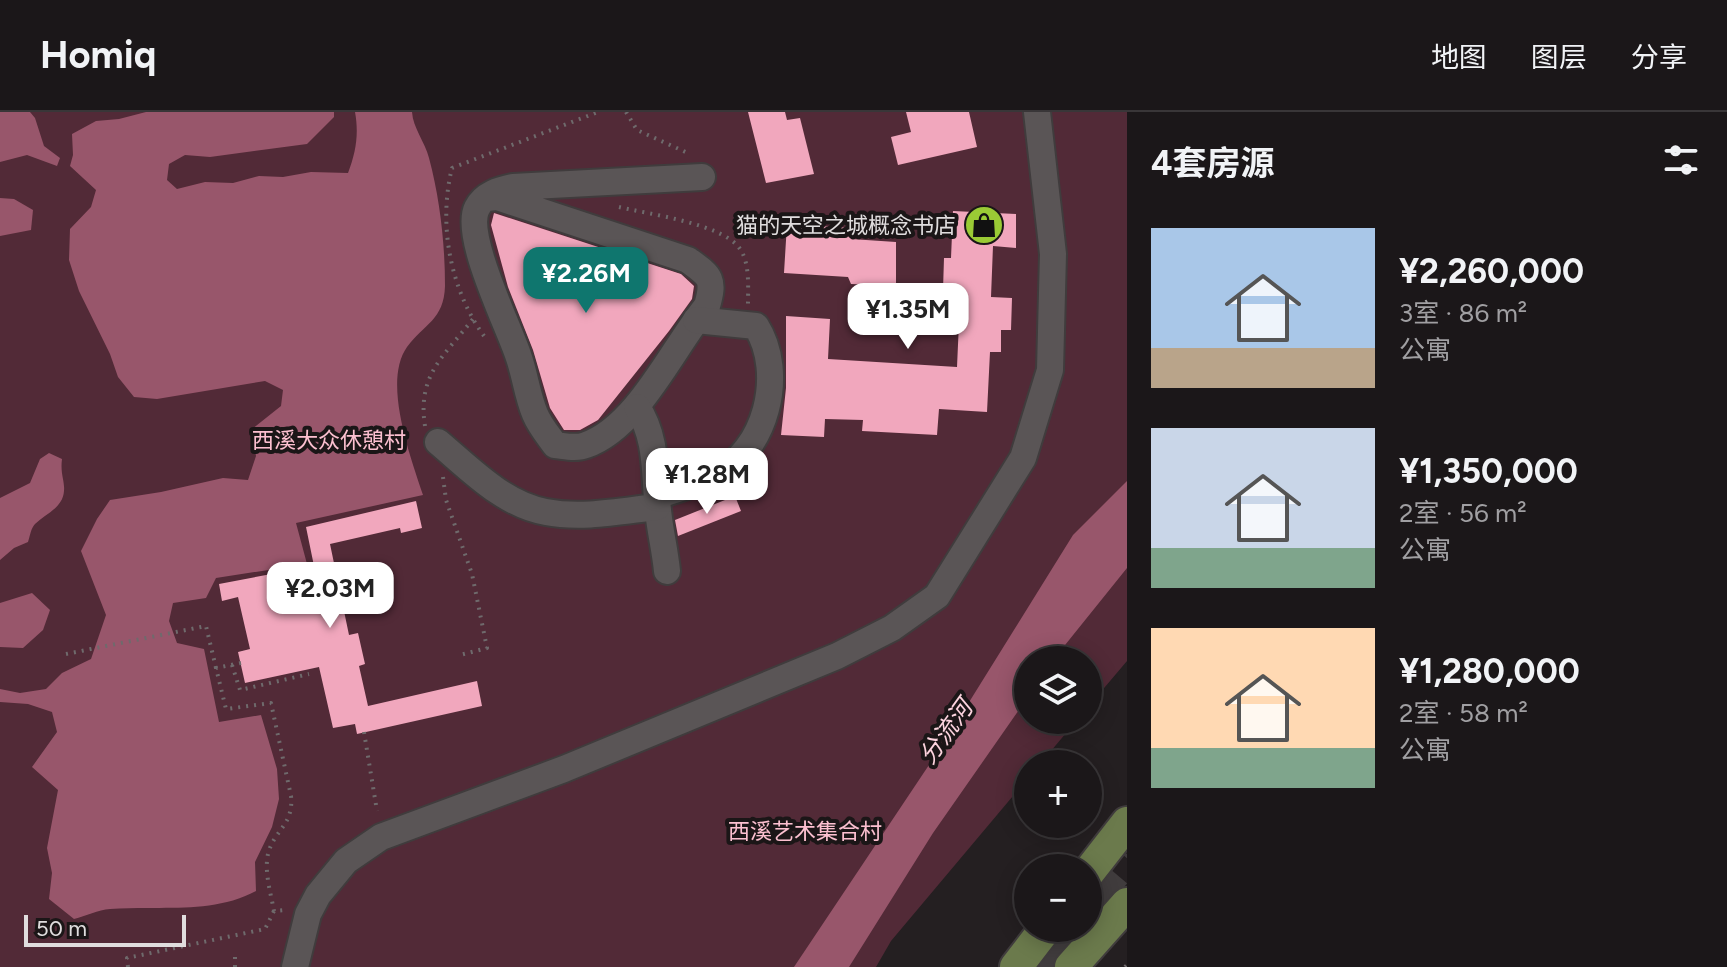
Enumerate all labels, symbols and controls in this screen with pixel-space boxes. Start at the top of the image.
text: Homiq [40,32,156,78]
text: 地图 [1431,40,1487,74]
text: 图层 [1531,40,1587,74]
text: 分享 [1631,40,1687,74]
icon: filters [1659,138,1703,182]
text: 4套房源 [1151,143,1275,184]
shop icon: 猫的天空之城概念书店 [963,204,1005,246]
place label: 猫的天空之城概念书店 [736,212,956,239]
pin: ¥2.26M [521,247,651,315]
text: ¥2,260,000 [1399,251,1584,292]
text: ¥2.26M [541,257,631,289]
icon: home [1215,260,1311,356]
pin: ¥1.35M [843,283,973,351]
text: ¥1.35M [866,293,950,325]
text: 3室 · 86 m² [1399,297,1527,329]
text: 公寓 [1399,334,1451,366]
park label: 西溪大众休憩村 [252,427,406,454]
pin: ¥1.28M [642,448,772,516]
text: ¥1,350,000 [1399,451,1578,492]
text: ¥1.28M [664,458,750,490]
icon: home [1215,460,1311,556]
text: 2室 · 56 m² [1399,497,1527,529]
text: 公寓 [1399,534,1451,566]
pin: ¥2.03M [265,562,395,630]
text: ¥2.03M [285,572,375,604]
map controls [1014,646,1102,942]
button: layers [1014,646,1102,734]
text: ¥1,280,000 [1399,651,1580,692]
icon: home [1215,660,1311,756]
water label: 分流河 [913,691,981,769]
text: 2室 · 58 m² [1399,697,1528,729]
text: 公寓 [1399,734,1451,766]
button: + [1014,750,1102,838]
park label: 西溪艺术集合村 [728,818,882,845]
button: − [1014,854,1102,942]
scale bar [24,911,186,947]
text: 50 m [36,915,87,942]

